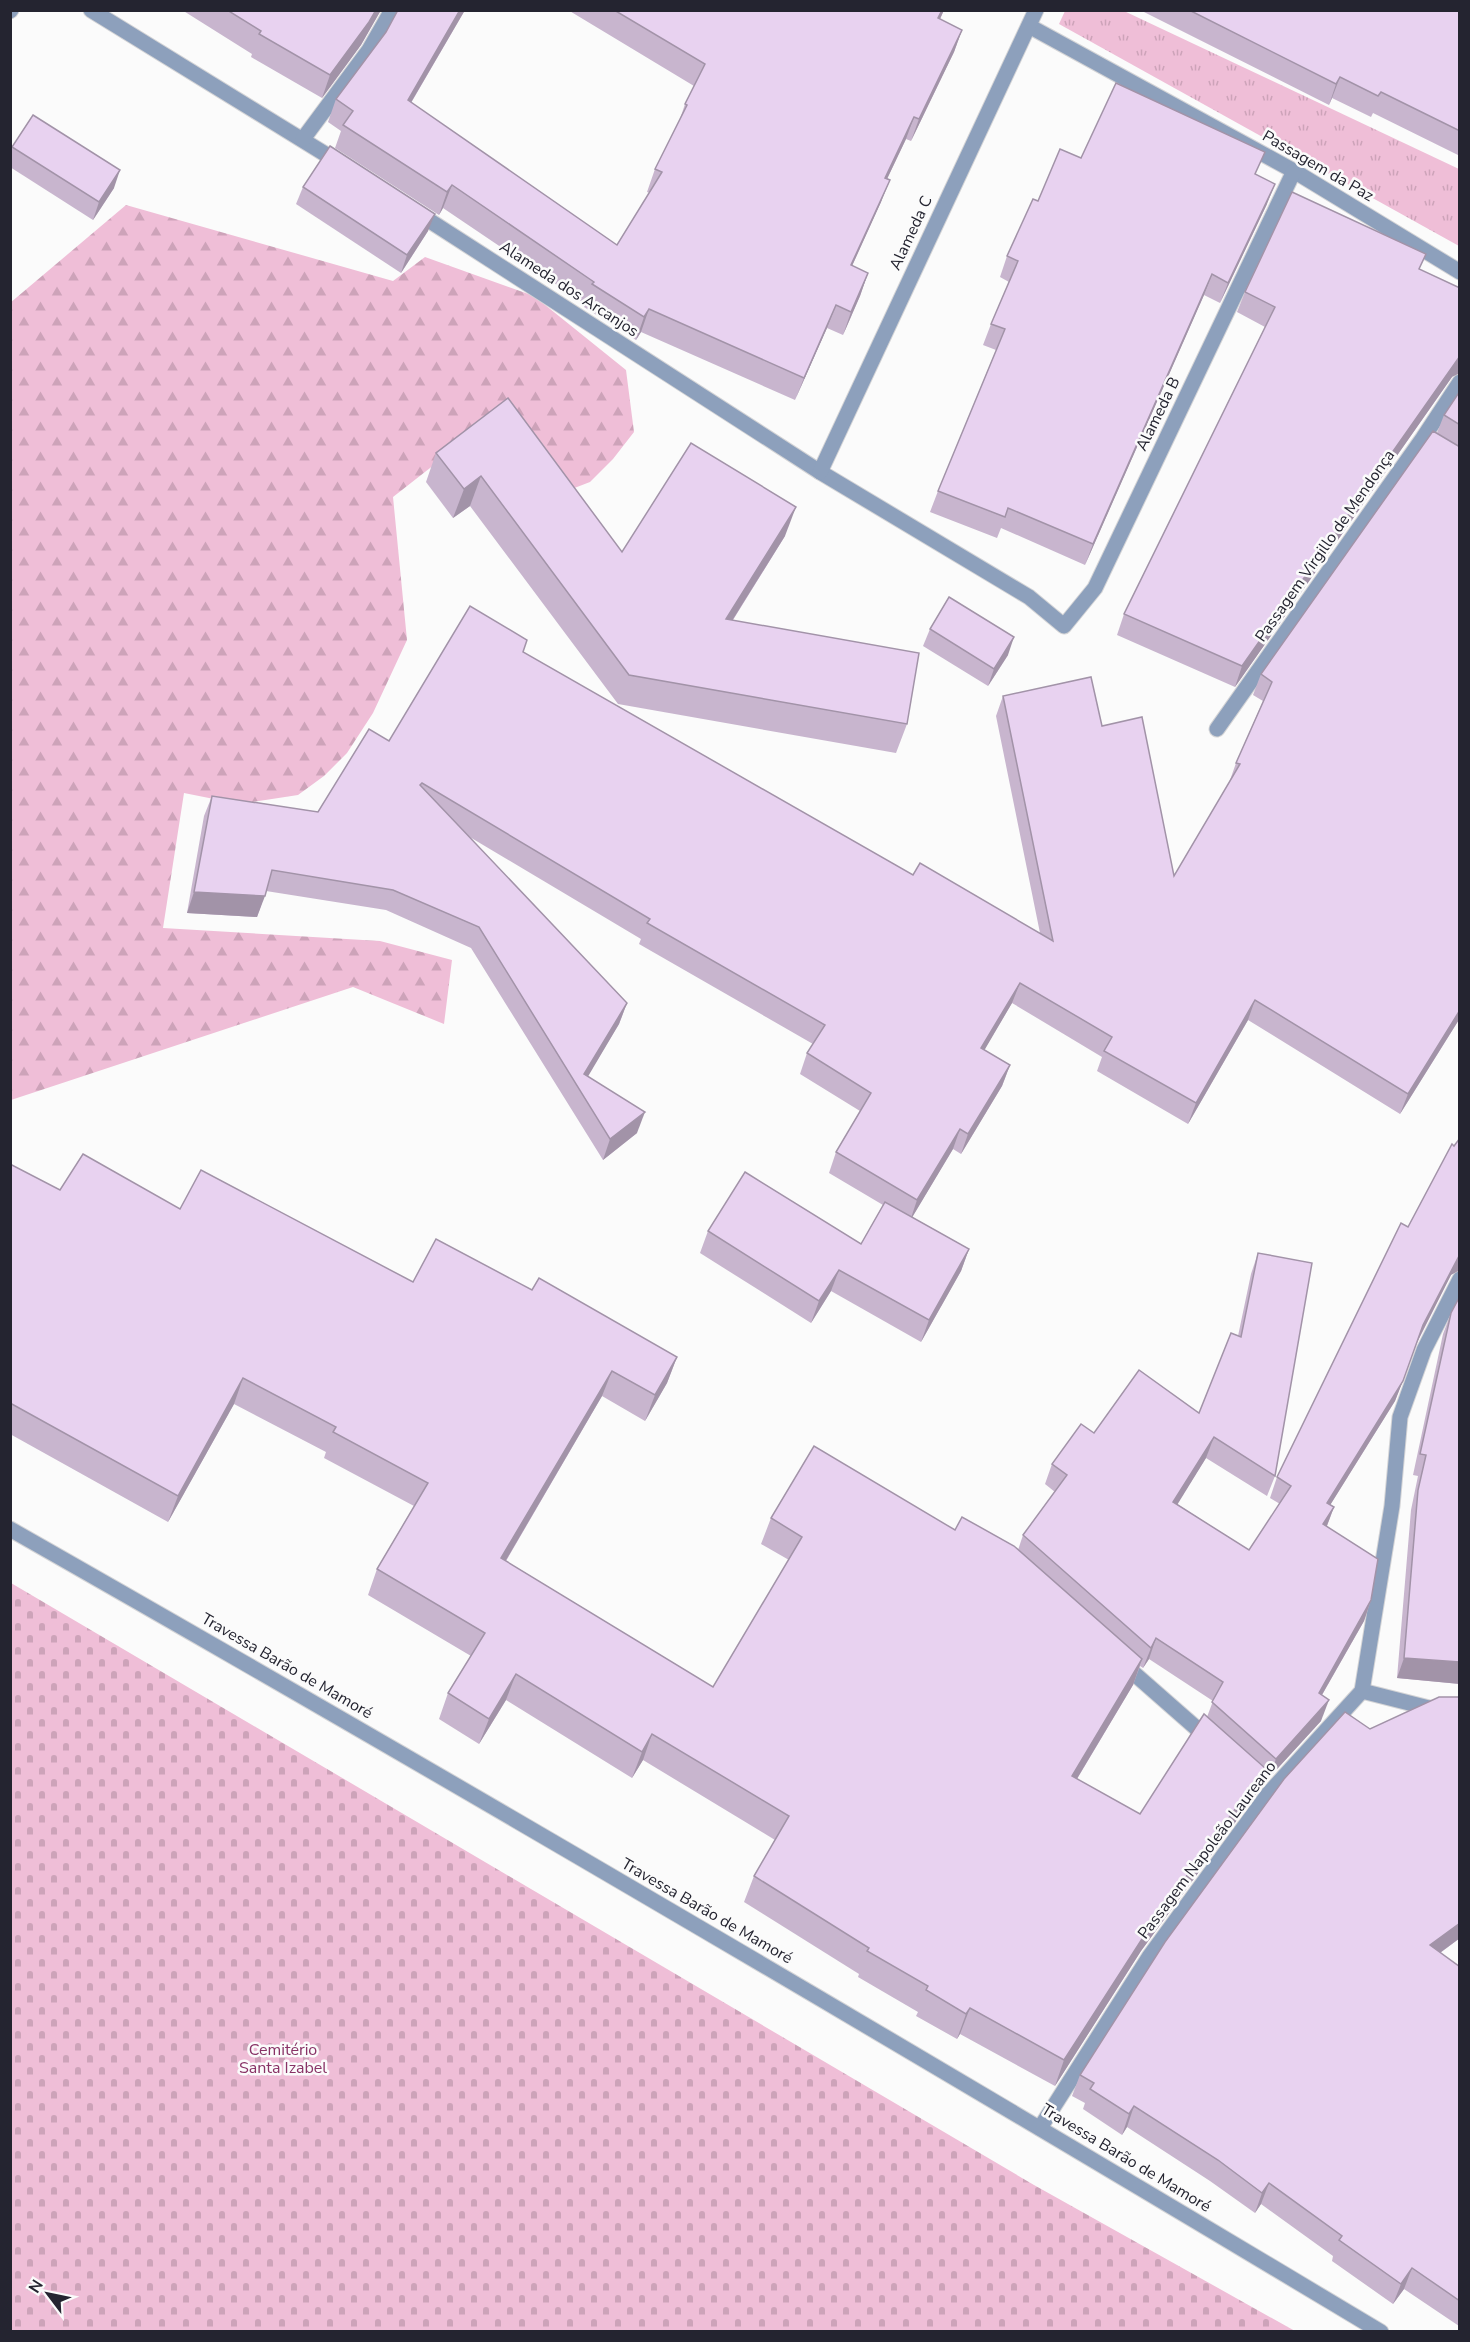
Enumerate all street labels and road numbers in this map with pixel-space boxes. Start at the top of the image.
street label: Passagem da Paz [1258,125,1378,207]
street label: Alameda C [884,192,938,274]
street label: Alameda dos Arcanjos [495,236,643,342]
street label: Alameda B [1131,373,1185,455]
street label: Passagem Virgillo de Mendonça [1250,445,1400,647]
street label: Travessa Barão de Mamoré [197,1608,377,1724]
street label: Passagem Napoleão Laureano [1133,1756,1281,1944]
street label: Travessa Barão de Mamoré [617,1853,797,1969]
street label: Travessa Barão de Mamoré [1037,2099,1215,2217]

